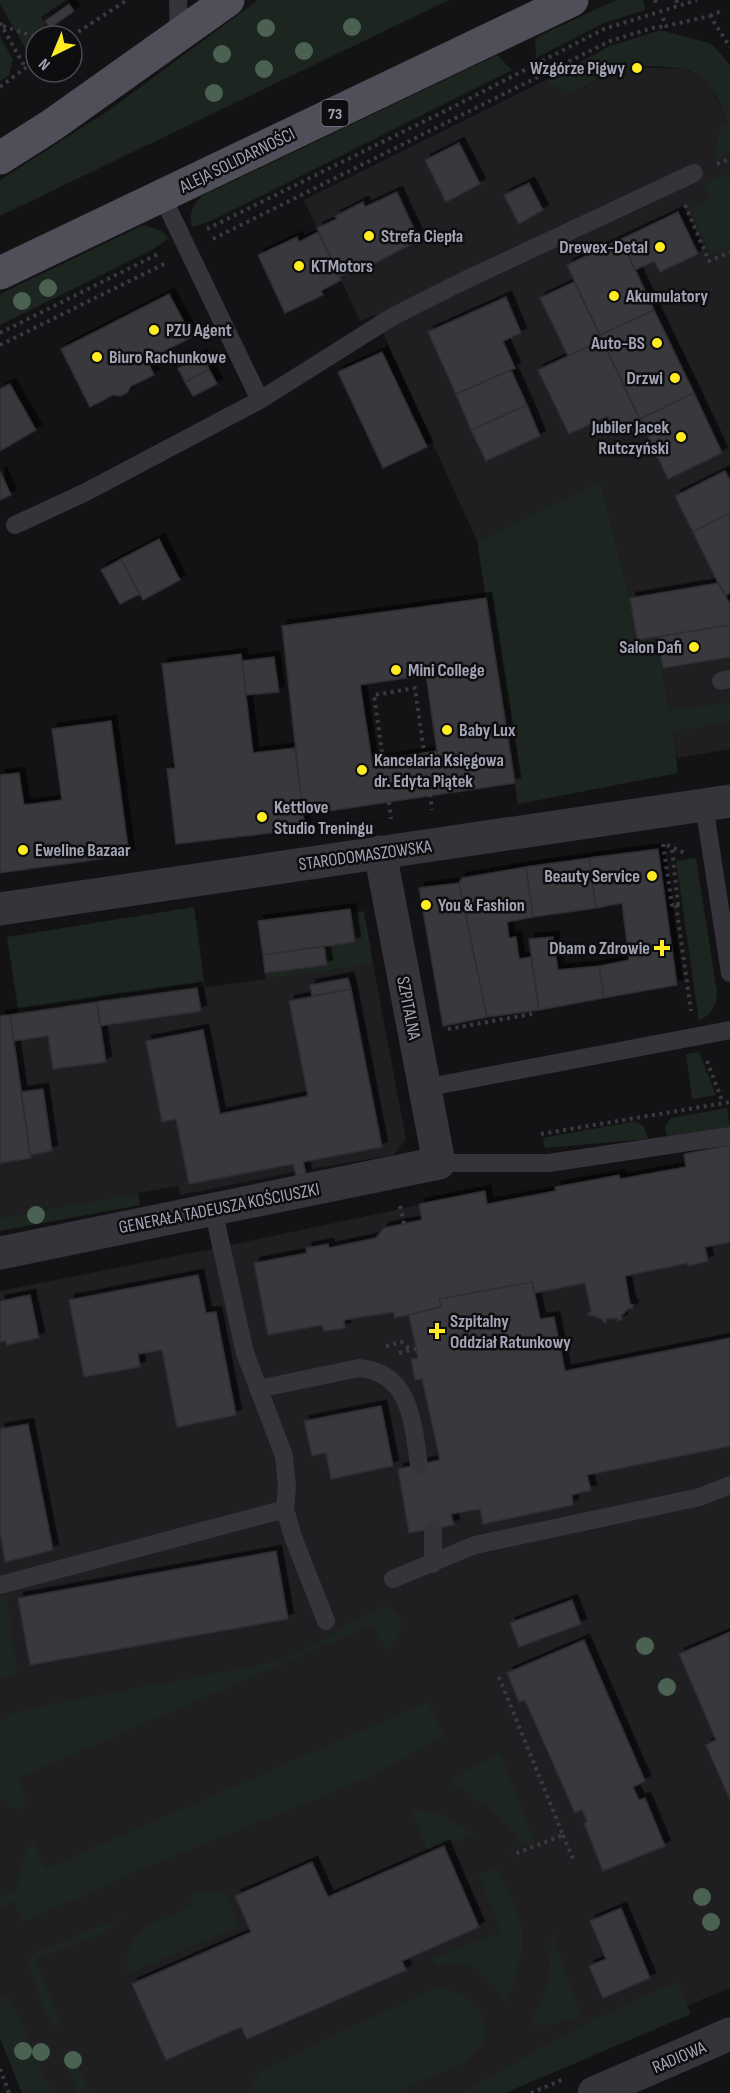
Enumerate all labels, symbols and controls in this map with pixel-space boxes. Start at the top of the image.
north arrow [24,24,84,84]
text: N [35,54,54,74]
place label: Wzgórze Pigwy [530,58,626,79]
marker: Wzgórze Pigwy [630,61,644,75]
road number: 73 [322,100,348,126]
street label: ALEJA SOLIDARNOŚCI [175,124,298,198]
place label: Strefa Ciepła [381,226,463,247]
marker: Strefa Ciepła [362,229,376,243]
place label: Drewex-Detal [559,237,648,258]
marker: Drewex-Detal [653,240,667,254]
place label: KTMotors [311,256,373,277]
marker: KTMotors [292,259,306,273]
place label: Akumulatory [625,286,708,307]
marker: Akumulatory [607,289,621,303]
place label: PZU Agent [166,320,232,341]
marker: PZU Agent [147,323,161,337]
place label: Auto-BS [590,333,645,354]
marker: Auto-BS [650,336,664,350]
place label: Biuro Rachunkowe [109,347,226,368]
marker: Biuro Rachunkowe [90,350,104,364]
place label: Drzwi [627,368,663,389]
marker: Drzwi [668,371,682,385]
place label: Jubiler Jacek Rutczyński [591,417,669,459]
marker: Jubiler Jacek Rutczyński [674,430,688,444]
place label: Salon Dafi [619,637,682,658]
marker: Salon Dafi [687,640,701,654]
place label: Mini College [408,660,485,681]
marker: Mini College [389,663,403,677]
place label: Baby Lux [459,720,516,741]
marker: Baby Lux [440,723,454,737]
place label: Kancelaria Księgowa dr. Edyta Piątek [374,750,504,792]
marker: Kancelaria Księgowa dr. Edyta Piątek [355,763,369,777]
place label: Kettlove Studio Treningu [274,797,373,839]
marker: Kettlove Studio Treningu [255,810,269,824]
street label: STARODOMASZOWSKA [297,836,433,875]
place label: Eweline Bazaar [35,840,131,861]
marker: Eweline Bazaar [16,843,30,857]
place label: Beauty Service [544,866,640,887]
marker: Beauty Service [645,869,659,883]
place label: You & Fashion [438,895,525,916]
marker: You & Fashion [419,898,433,912]
place label: Dbam o Zdrowie [549,938,650,959]
marker: Dbam o Zdrowie [655,941,669,955]
street label: SZPITALNA [392,975,425,1042]
street label: GENERAŁA TADEUSZA KOŚCIUSZKI [117,1179,321,1238]
place label: Szpitalny Oddział Ratunkowy [450,1311,571,1353]
marker: Szpitalny Oddział Ratunkowy [428,1322,446,1340]
street label: RADIOWA [649,2037,709,2078]

